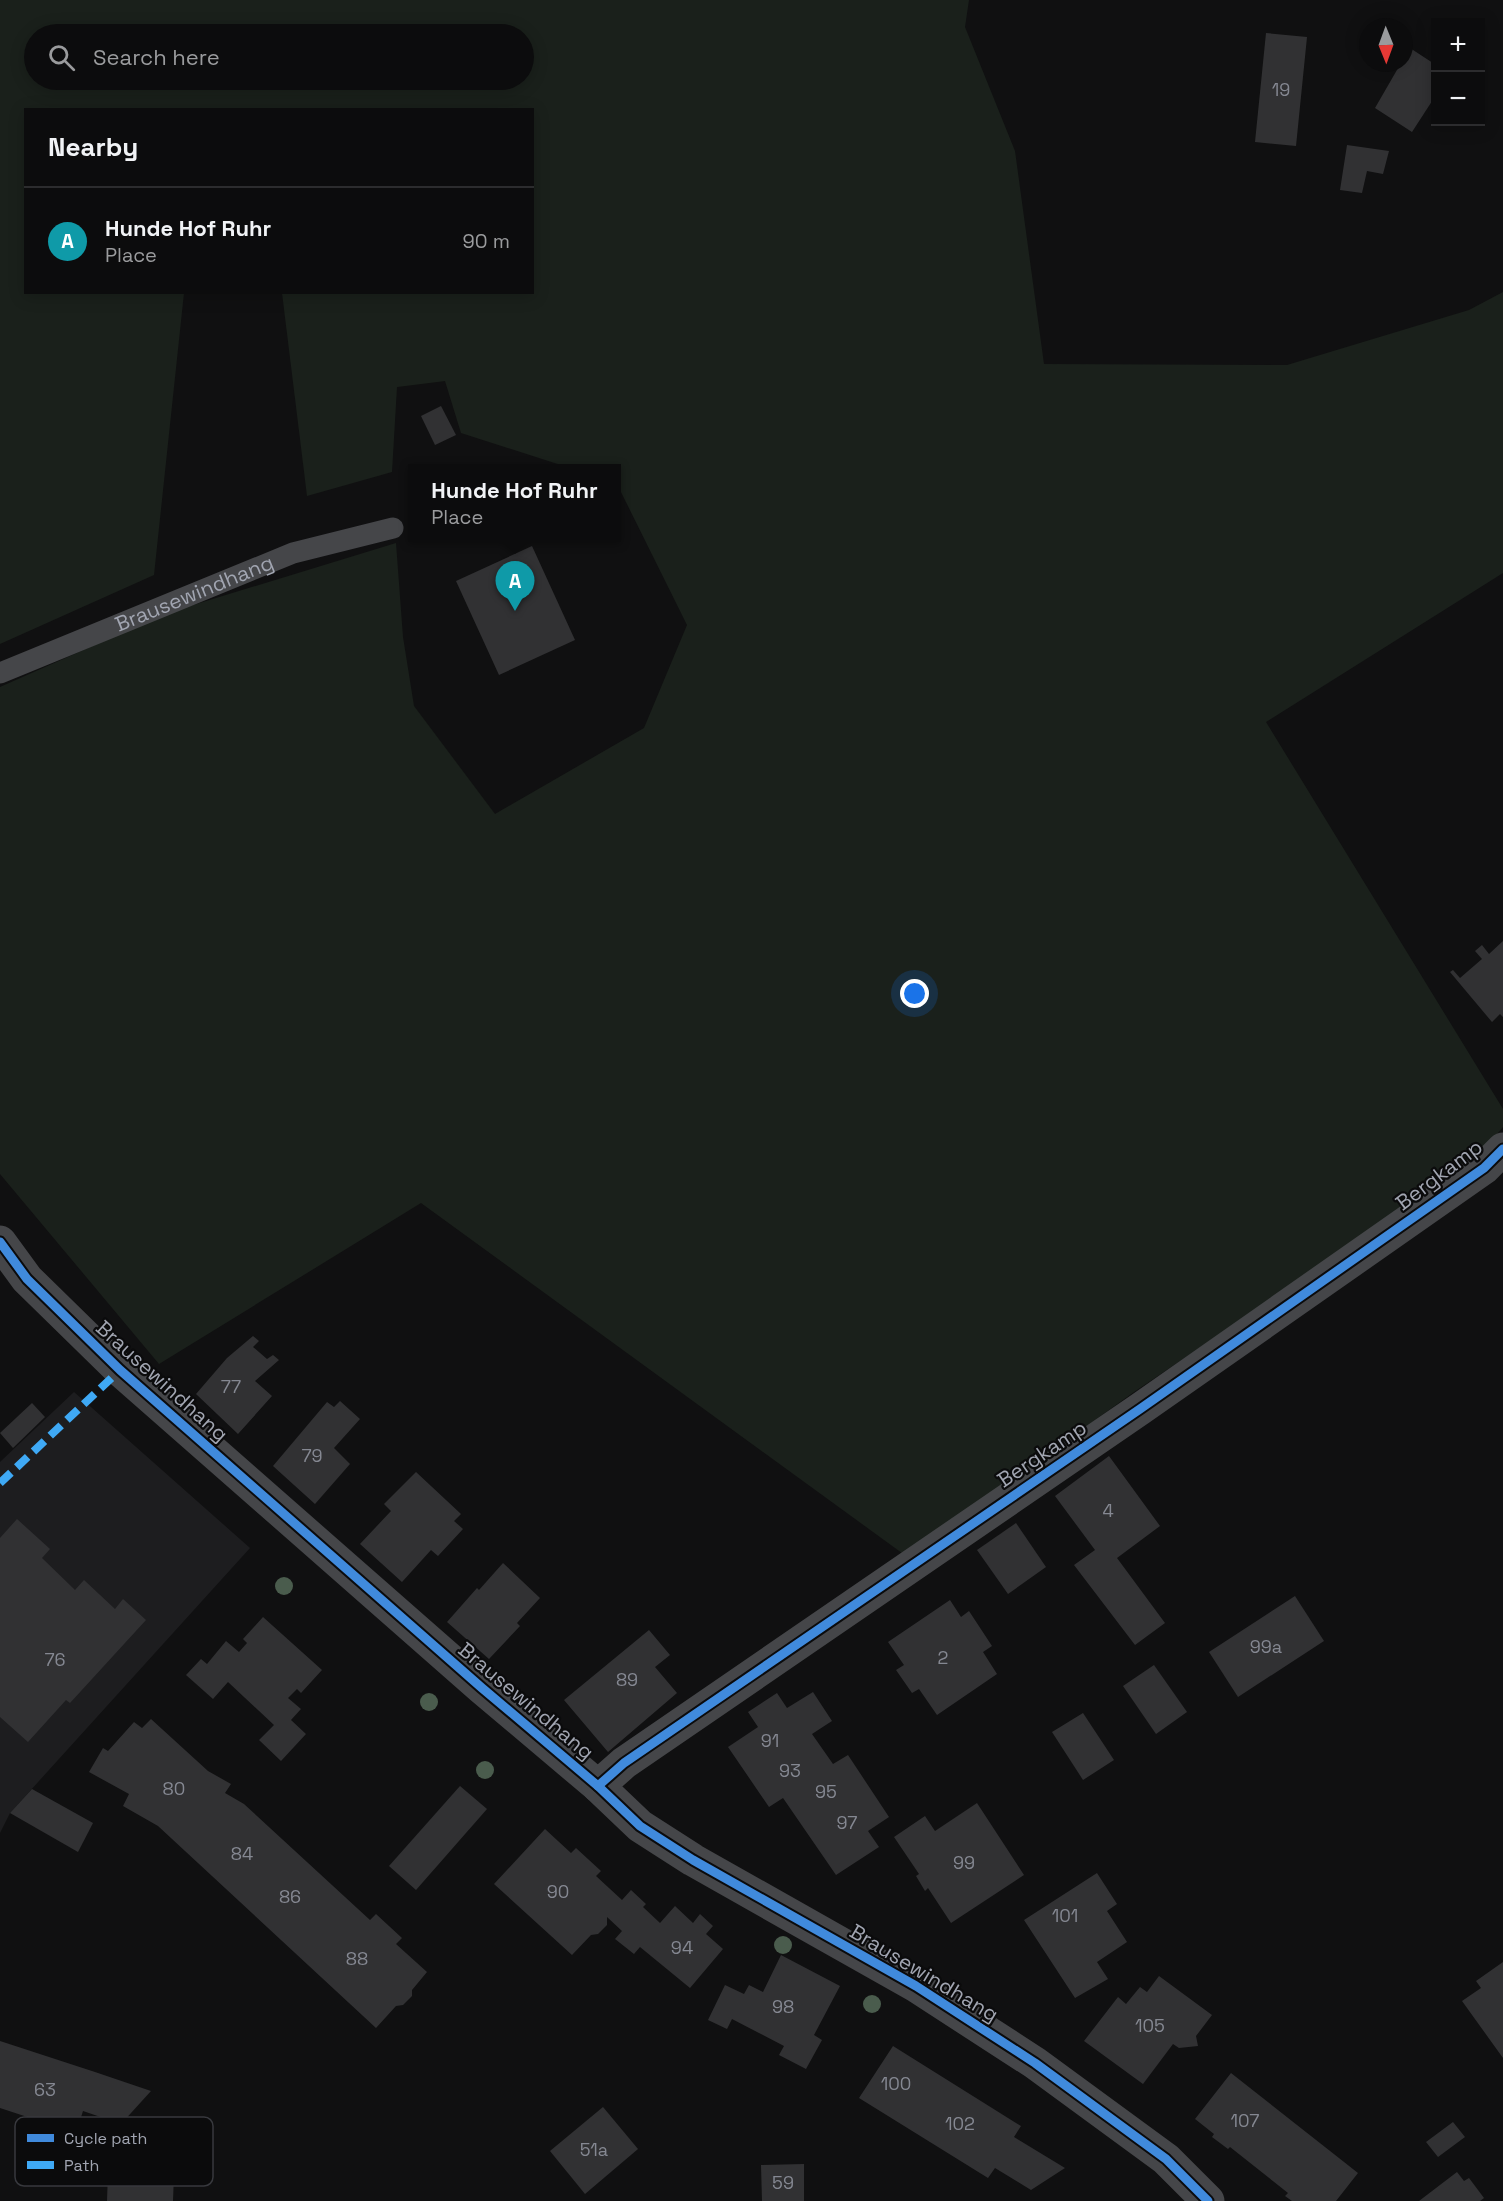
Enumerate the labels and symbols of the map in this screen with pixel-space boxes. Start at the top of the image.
north arrow [1359,18,1413,72]
house number: 19 [1272,78,1290,101]
street label: Brausewindhang [111,548,278,637]
pin: A [496,562,534,611]
your location [900,979,929,1008]
street label: Bergkamp [1390,1133,1488,1216]
street label: Brausewindhang [90,1314,234,1447]
house number: 77 [221,1375,241,1398]
street label: Bergkamp [992,1414,1092,1493]
house number: 79 [301,1444,323,1467]
house number: 4 [1102,1499,1114,1522]
house number: 99a [1250,1635,1282,1658]
street label: Brausewindhang [453,1636,600,1765]
house number: 2 [938,1646,948,1669]
house number: 76 [44,1648,66,1671]
house number: 89 [616,1668,638,1691]
house number: 91 [761,1729,779,1752]
house number: 93 [779,1759,801,1782]
house number: 80 [163,1777,185,1800]
house number: 95 [815,1780,837,1803]
house number: 97 [837,1811,857,1834]
house number: 84 [231,1842,253,1865]
house number: 99 [953,1851,975,1874]
house number: 90 [547,1880,569,1903]
house number: 86 [279,1885,301,1908]
house number: 101 [1052,1904,1078,1927]
street label: Brausewindhang [845,1917,1004,2028]
house number: 94 [671,1936,693,1959]
house number: 88 [346,1947,368,1970]
house number: 98 [772,1995,794,2018]
house number: 105 [1135,2014,1165,2037]
house number: 100 [881,2072,911,2095]
house number: 63 [34,2078,56,2101]
house number: 107 [1231,2109,1259,2132]
house number: 102 [945,2112,975,2135]
legend [15,2117,213,2186]
text: Cycle path [64,2128,147,2149]
house number: 51a [580,2138,608,2161]
text: Path [64,2155,99,2176]
house number: 59 [772,2171,794,2194]

